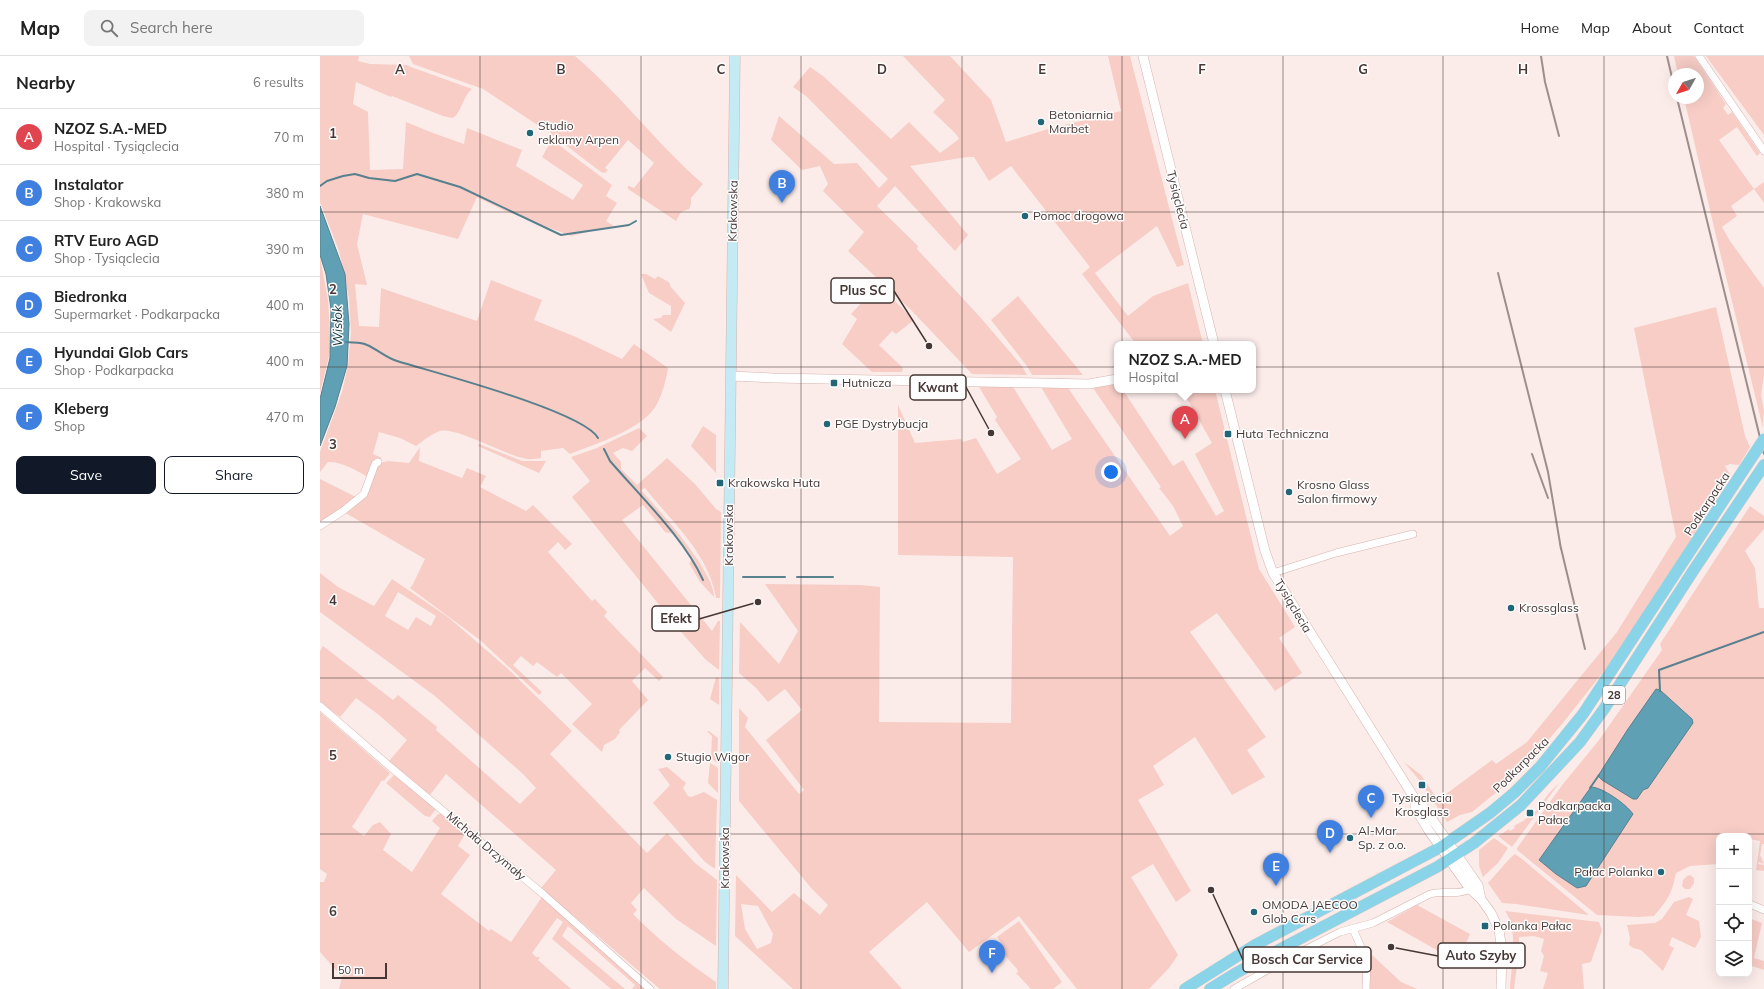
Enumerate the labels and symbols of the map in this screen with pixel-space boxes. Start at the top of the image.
text: A [395,61,405,77]
text: B [557,61,566,77]
text: C [717,61,726,77]
text: D [877,61,887,77]
text: E [1038,61,1046,77]
text: F [1198,61,1206,77]
text: G [1358,61,1368,77]
text: H [1518,61,1528,77]
north arrow [1668,68,1704,104]
place label: Betoniarnia Marbet [1049,107,1113,136]
marker: Betoniarnia Marbet [1036,117,1046,127]
place label: Studio reklamy Arpen [538,118,619,147]
text: 1 [329,125,337,141]
marker: Studio reklamy Arpen [525,128,535,138]
street label: Tysiąclecia [1164,169,1193,231]
pin: B [769,170,795,203]
street label: Krakowska [724,180,741,242]
place label: Pomoc drogowa [1033,208,1124,223]
marker: Pomoc drogowa [1020,211,1030,221]
callout: Plus SC [831,278,894,303]
text: 2 [329,281,337,297]
text: Plus SC [839,282,887,298]
water label: Wisłok [329,305,345,347]
place label: Hutnicza [842,375,892,390]
callout: Kwant [910,375,966,400]
marker: Hutnicza [829,378,839,388]
text: Kwant [918,379,958,395]
pin: A [1172,406,1198,439]
place label: PGE Dystrybucja [835,416,928,431]
marker: PGE Dystrybucja [822,419,832,429]
place label: Huta Techniczna [1236,426,1329,441]
marker: Huta Techniczna [1223,429,1233,439]
text: 3 [329,436,337,452]
your location [1101,462,1121,482]
street label: Podkarpacka [1680,469,1733,538]
place label: Krakowska Huta [728,475,820,490]
place label: Krosno Glass Salon firmowy [1297,477,1378,506]
marker: Krakowska Huta [715,478,725,488]
marker: Krosno Glass Salon firmowy [1284,487,1294,497]
street label: Krakowska [721,504,736,566]
street label: Tysiąclecia [1272,576,1315,635]
text: 4 [329,592,337,608]
place label: Krossglass [1519,600,1579,615]
marker: Krossglass [1506,603,1516,613]
callout: Efekt [652,606,699,631]
text: Efekt [660,610,692,626]
road number: 28 [1603,686,1625,704]
street label: Podkarpacka [1490,734,1552,796]
text: 5 [329,747,337,763]
place label: Stugio Wigor [676,749,750,764]
marker: Stugio Wigor [663,752,673,762]
marker: Tysiąclecia Krosglass [1417,780,1427,790]
pin: C [1358,785,1384,818]
place label: Tysiąclecia Krosglass [1392,790,1452,819]
place label: Podkarpacka Pałac [1538,798,1611,827]
street label: Michała Drzymały [443,808,530,884]
marker: Podkarpacka Pałac [1525,808,1535,818]
pin: D [1317,820,1343,853]
place label: Al-Mar Sp. z o.o. [1358,823,1406,852]
street label: Krakowska [717,827,732,889]
marker: Al-Mar Sp. z o.o. [1345,833,1355,843]
pin: E [1263,853,1289,886]
place label: Pałac Polanka [1574,864,1653,879]
marker: Pałac Polanka [1656,867,1666,877]
place label: OMODA JAECOO Glob Cars [1262,897,1358,926]
text: 6 [329,903,337,919]
marker: OMODA JAECOO Glob Cars [1249,907,1259,917]
place label: Polanka Pałac [1493,918,1572,933]
marker: Polanka Pałac [1480,921,1490,931]
pin: F [979,940,1005,973]
callout: Auto Szyby [1438,943,1525,968]
callout: Bosch Car Service [1243,947,1371,972]
text: Auto Szyby [1446,947,1517,964]
text: Bosch Car Service [1251,951,1363,967]
scale bar [332,961,387,980]

